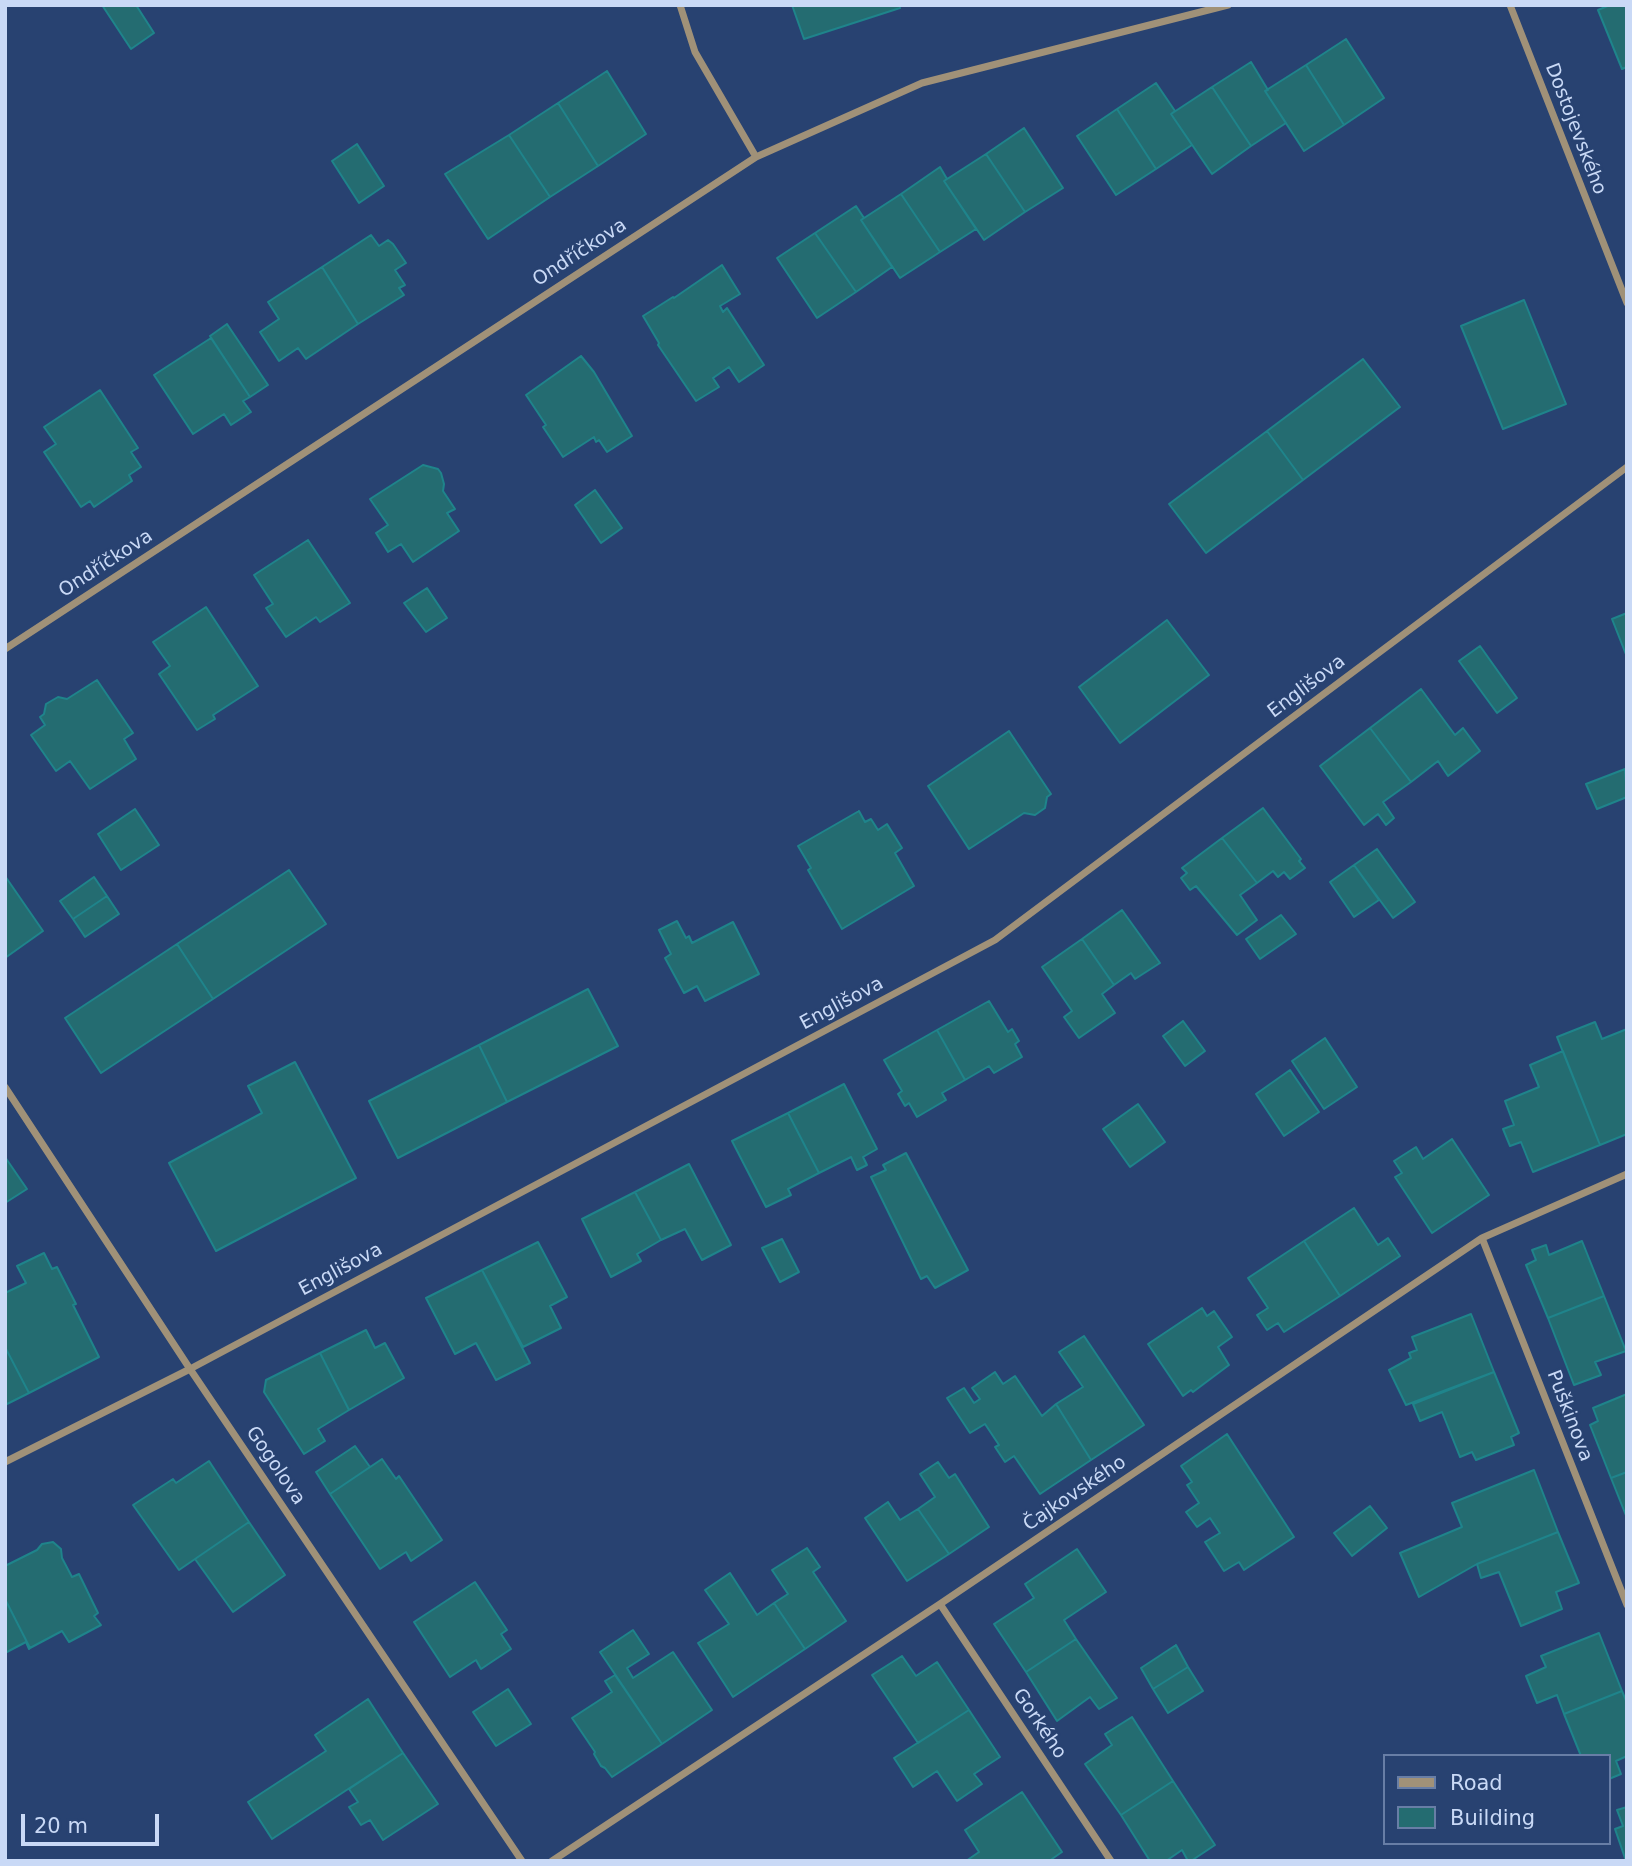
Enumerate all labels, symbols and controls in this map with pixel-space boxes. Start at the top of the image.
street label: Dostojevského [1539,60,1611,198]
street label: Ondříčkova [529,214,631,292]
street label: Ondříčkova [55,525,157,603]
street label: Englišova [1264,650,1350,724]
street label: Englišova [796,973,888,1035]
street label: Englišova [295,1239,387,1301]
street label: Puškinova [1541,1367,1597,1465]
street label: Gogolova [240,1422,310,1510]
street label: Čajkovského [1019,1451,1131,1537]
street label: Gorkého [1007,1685,1071,1763]
legend [1384,1754,1611,1845]
text: Road [1450,1771,1503,1795]
scale bar [24,1800,163,1844]
text: Building [1450,1806,1535,1830]
text: 20 m [34,1814,88,1838]

